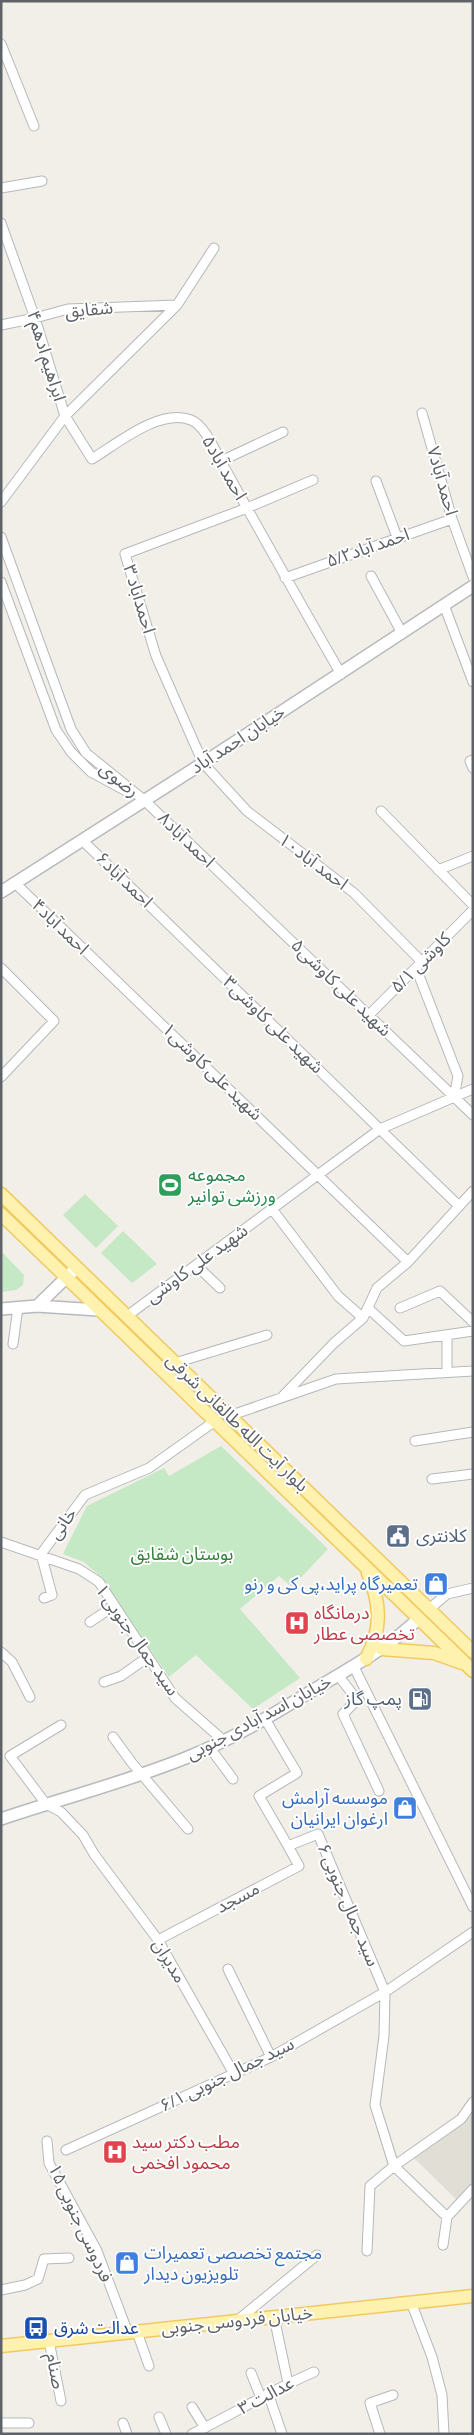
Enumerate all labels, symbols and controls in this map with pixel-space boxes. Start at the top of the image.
street label: شقایق [64,297,114,323]
street label: ابراهیم ادهم۴ [20,308,70,404]
street label: احمد آباد۵ [197,432,251,504]
street label: احمد آباد۷ [422,444,462,518]
street label: احمد آباد۵/۲ [324,524,412,572]
street label: احمداباد ۳ [119,562,159,636]
street label: خیابان احمد آباد [187,702,289,778]
street label: رضوی [95,758,143,802]
street label: احمد آباد۸ [153,808,219,872]
street label: احمد آباد۱۰ [274,829,352,895]
street label: احمد آباد۶ [91,848,157,912]
street label: احمد آباد۴ [27,895,93,959]
street label: کاوشی ۵/۱ [386,928,456,998]
street label: شهید علی کاوشی۵ [286,935,396,1041]
street label: شهید علی کاوشی۳ [218,972,328,1078]
street label: شهید علی کاوشی۱ [157,1019,267,1125]
place label: مجموعه ورزشی توانیر [187,1165,276,1207]
sports icon: مجموعه ورزشی توانیر [157,1172,183,1198]
street label: شهید علی کاوشی [142,1220,252,1308]
street label: بلوار آیت الله طالقانی شرقی [161,1350,313,1496]
street label: خانی [45,1504,81,1544]
public building icon: کلانتری [385,1523,411,1549]
place label: کلانتری [416,1526,467,1547]
park label: بوستان شقایق [131,1544,233,1565]
shop icon: تعمیرگاه پراید،پی کی و رنو [423,1571,449,1597]
place label: تعمیرگاه پراید،پی کی و رنو [244,1574,418,1595]
street label: سید جمال جنوبی ۱ [91,1580,183,1700]
place label: درمانگاه تخصصی عطار [313,1603,415,1645]
hospital icon: درمانگاه تخصصی عطار [284,1610,310,1636]
street label: خیابان اسد آبادی جنوبی [183,1671,335,1765]
fuel station icon: پمپ گاز [407,1686,433,1712]
place label: پمپ گاز [343,1689,402,1710]
place label: موسسه آرامش ارغوان ایرانیان [282,1788,388,1830]
shop icon: موسسه آرامش ارغوان ایرانیان [392,1795,418,1821]
street label: سید جمال جنوبی ۶ [313,1840,383,1970]
street label: مسجد [213,1878,263,1918]
street label: مدیران [148,1935,190,1987]
street label: سید جمال جنوبی ۶/۱ [156,2033,298,2117]
place label: مطب دکتر سید محمود افخمی [132,2132,240,2174]
hospital icon: مطب دکتر سید محمود افخمی [102,2139,128,2165]
street label: فردوسی جنوبی ۱۵ [43,2160,117,2286]
place label: مجتمع تخصصی تعمیرات تلویزیون دیدار [143,2243,322,2285]
shop icon: مجتمع تخصصی تعمیرات تلویزیون دیدار [114,2250,140,2276]
street label: خیابان فردوسی جنوبی [160,2303,314,2339]
bus stop icon: عدالت شرق [23,2315,49,2341]
place label: عدالت شرق [54,2318,139,2339]
street label: صنام [38,2351,69,2391]
street label: عدالت ۳ [234,2373,298,2419]

